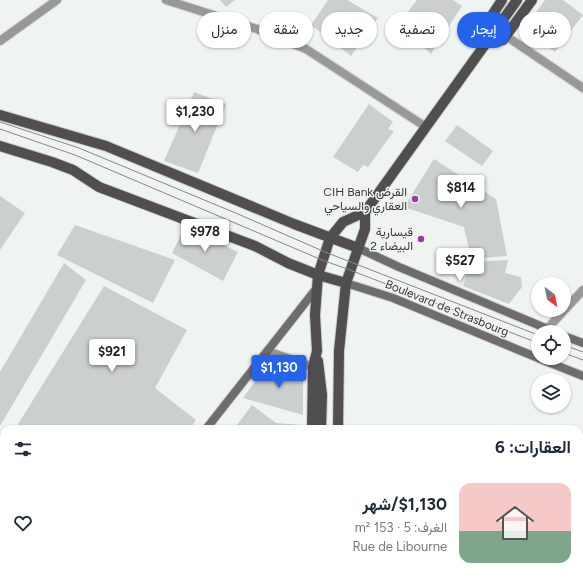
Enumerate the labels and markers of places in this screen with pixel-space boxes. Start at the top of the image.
pin: $1,230 [162,99,228,133]
pin: $814 [437,175,485,209]
place label: CIH Bank القرض العقاري والسياحي [323,185,407,216]
marker: CIH Bank القرض العقاري والسياحي [410,194,420,204]
pin: $978 [181,219,229,253]
place label: قيسارية البيضاء 2 [370,225,413,253]
marker: قيسارية البيضاء 2 [416,234,426,244]
pin: $527 [436,248,484,282]
pin: $921 [88,339,136,373]
pin: $1,130 [246,355,312,389]

